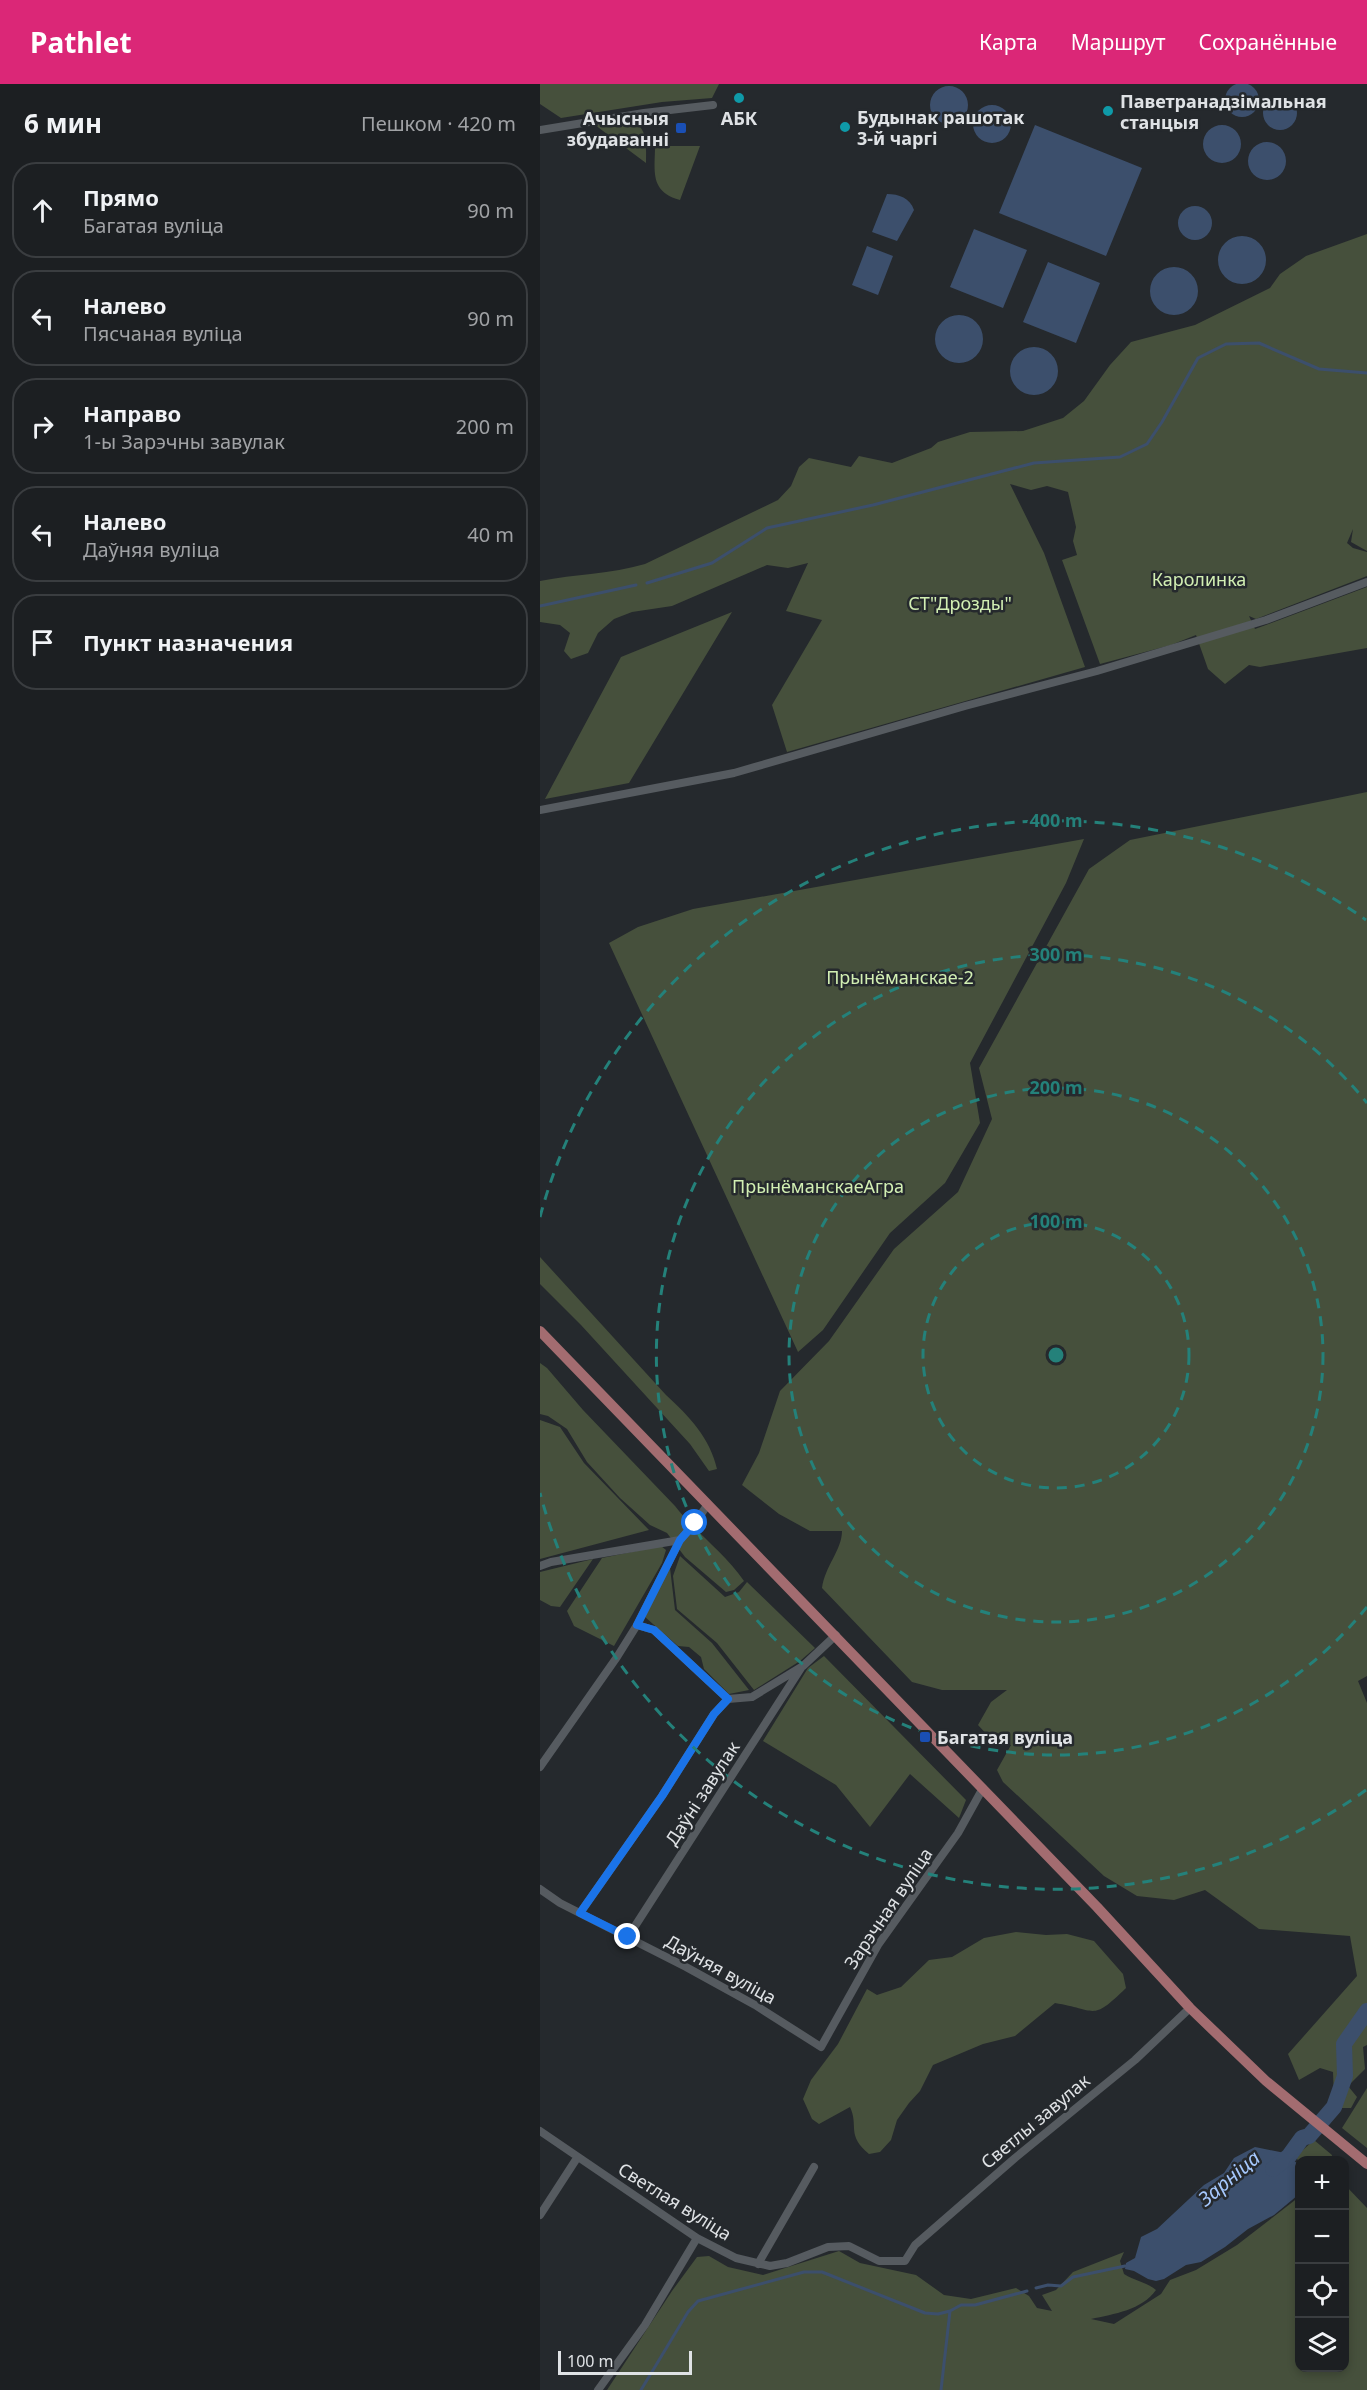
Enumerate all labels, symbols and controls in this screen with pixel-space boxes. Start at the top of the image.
text: Pathlet [30,23,132,61]
text: Карта [979,28,1038,56]
text: Маршрут [1071,28,1166,56]
text: Сохранённые [1199,28,1337,56]
place label: Паветранадзімальная станцыя [1120,89,1327,134]
marker: АБК [732,91,746,105]
marker: Паветранадзімальная станцыя [1101,104,1115,118]
text: 6 мин [24,105,102,141]
place label: Будынак рашотак 3-й чаргі [857,105,1024,150]
place label: Ачысныя збудаванні [567,106,669,151]
place label: АБК [721,106,758,130]
text: Пешком · 420 m [361,110,516,137]
marker: Будынак рашотак 3-й чаргі [838,120,852,134]
marker: Ачысныя збудаванні [674,121,688,135]
text: Прямо [83,182,159,212]
icon: ahead [26,194,59,227]
text: 90 m [467,197,514,224]
text: Багатая вуліца [83,212,224,239]
text: Налево [83,290,166,320]
icon: left [26,302,59,335]
text: 90 m [467,305,514,332]
text: Пясчаная вуліца [83,320,243,347]
text: Направо [83,398,181,428]
icon: right [26,410,59,443]
text: 200 m [456,413,514,440]
text: 1-ы Зарэчны завулак [83,428,285,455]
text: Налево [83,506,166,536]
icon: left [26,518,59,551]
text: 40 m [467,521,514,548]
text: Даўняя вуліца [83,536,220,563]
park label: Каролинка [1152,567,1246,591]
park label: СТ"Дрозды" [908,591,1012,615]
icon: arrive [26,626,59,659]
text: Пункт назначения [83,627,293,657]
text: 400 m [1029,808,1083,832]
text: 300 m [1029,942,1083,966]
park label: Прынёманскае-2 [826,965,974,989]
text: 200 m [1029,1075,1083,1099]
park label: ПрынёманскаеАгра [732,1174,904,1198]
text: 100 m [1029,1209,1083,1233]
centre of rings [1046,1345,1066,1365]
route start [681,1509,707,1535]
place label: Багатая вуліца [937,1725,1073,1749]
marker: Багатая вуліца [918,1730,932,1744]
street label: Даўні завулак [659,1736,745,1850]
street label: Зарэчная вуліца [839,1843,937,1973]
route end [614,1923,640,1949]
street label: Даўняя вуліца [661,1929,781,2009]
street label: Светлы завулак [975,2068,1095,2174]
water label: Зарніца [1192,2144,1266,2212]
map controls [1295,2156,1349,2372]
button: + [1295,2156,1349,2210]
street label: Светлая вуліца [614,2157,736,2245]
button: − [1295,2210,1349,2264]
button: locate [1295,2264,1349,2318]
button: layers [1295,2318,1349,2372]
scale bar [558,2348,692,2376]
text: 100 m [567,2350,614,2372]

